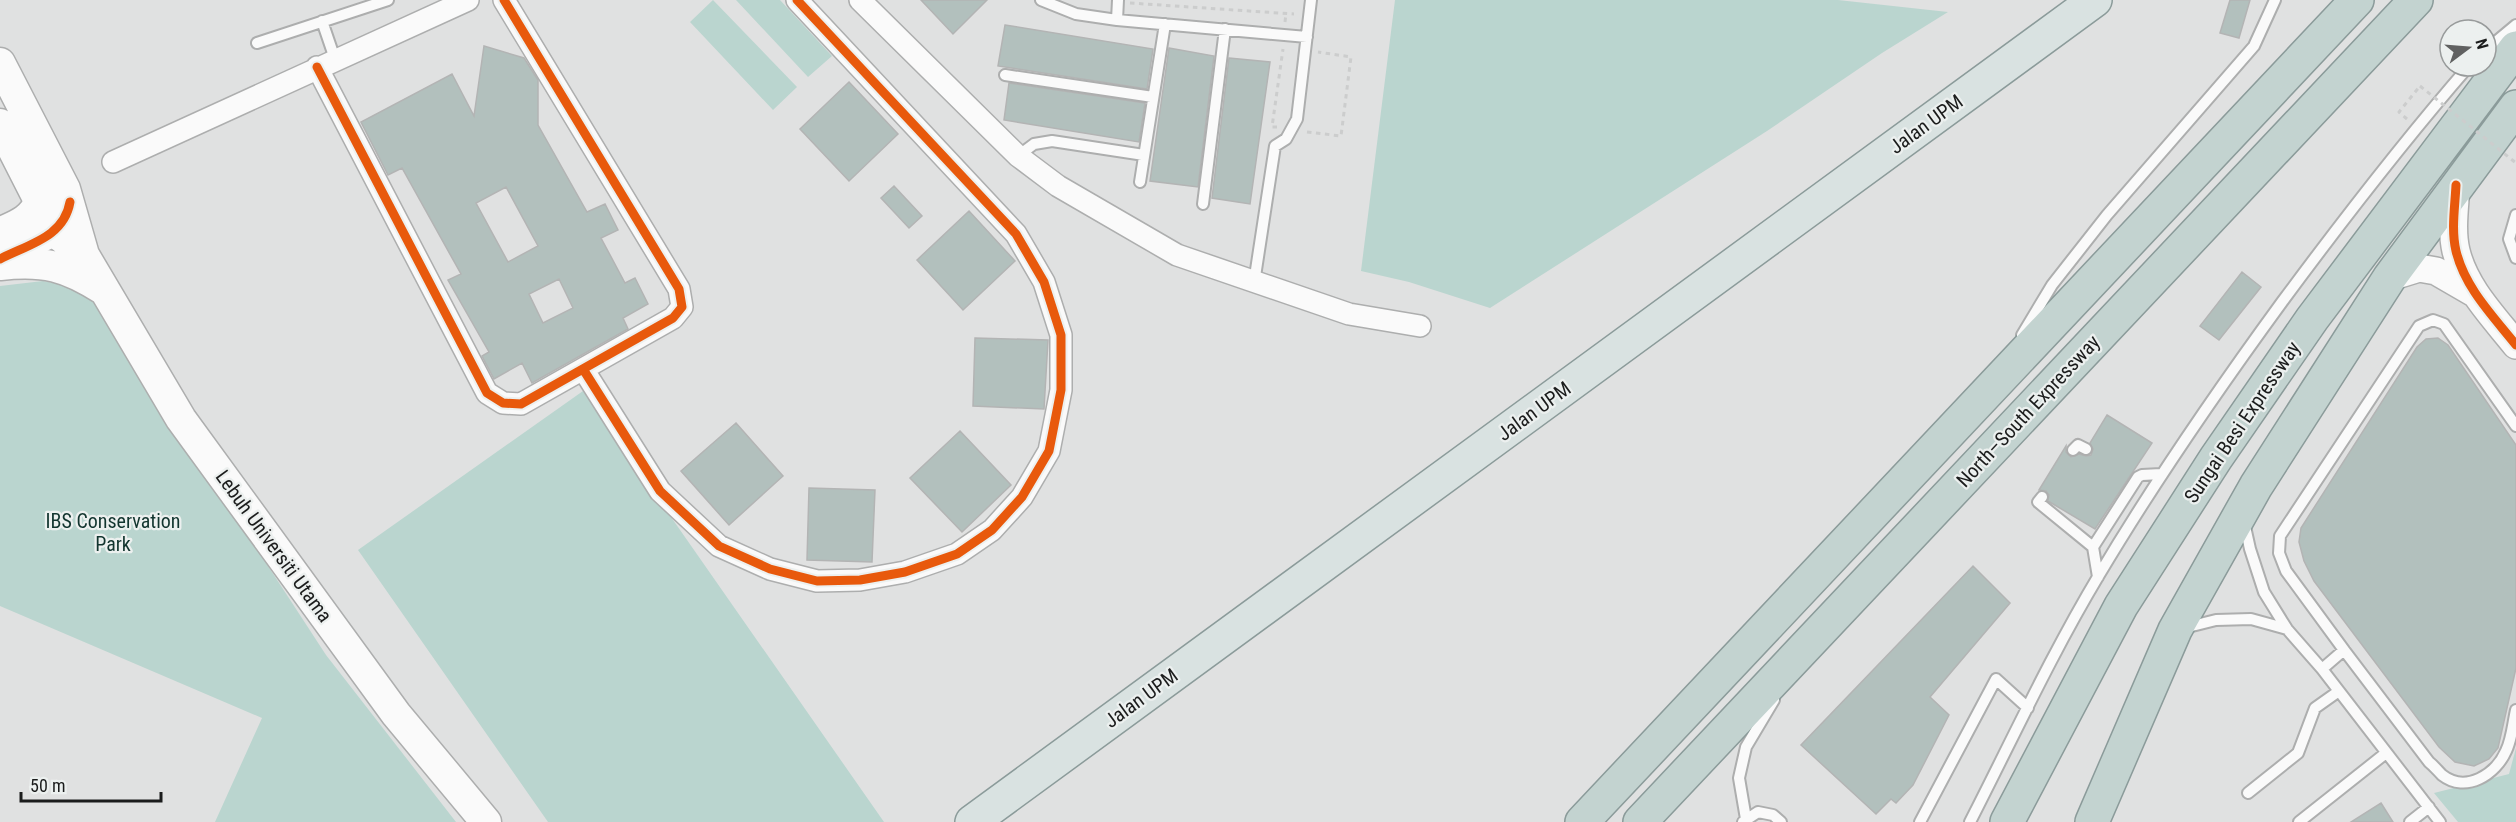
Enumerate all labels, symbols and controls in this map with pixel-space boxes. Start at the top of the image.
north arrow [2438,18,2498,78]
text: N [2471,37,2492,51]
street label: Jalan UPM [1885,89,1967,159]
street label: North–South Expressway [1951,330,2105,492]
street label: Sungai Besi Expressway [2179,337,2305,507]
street label: Jalan UPM [1493,376,1575,446]
street label: Lebuh Universiti Utama [211,465,337,627]
park label: IBS Conservation Park [46,509,180,556]
street label: Jalan UPM [1100,663,1182,733]
scale bar [21,765,160,803]
text: 50 m [30,775,65,796]

